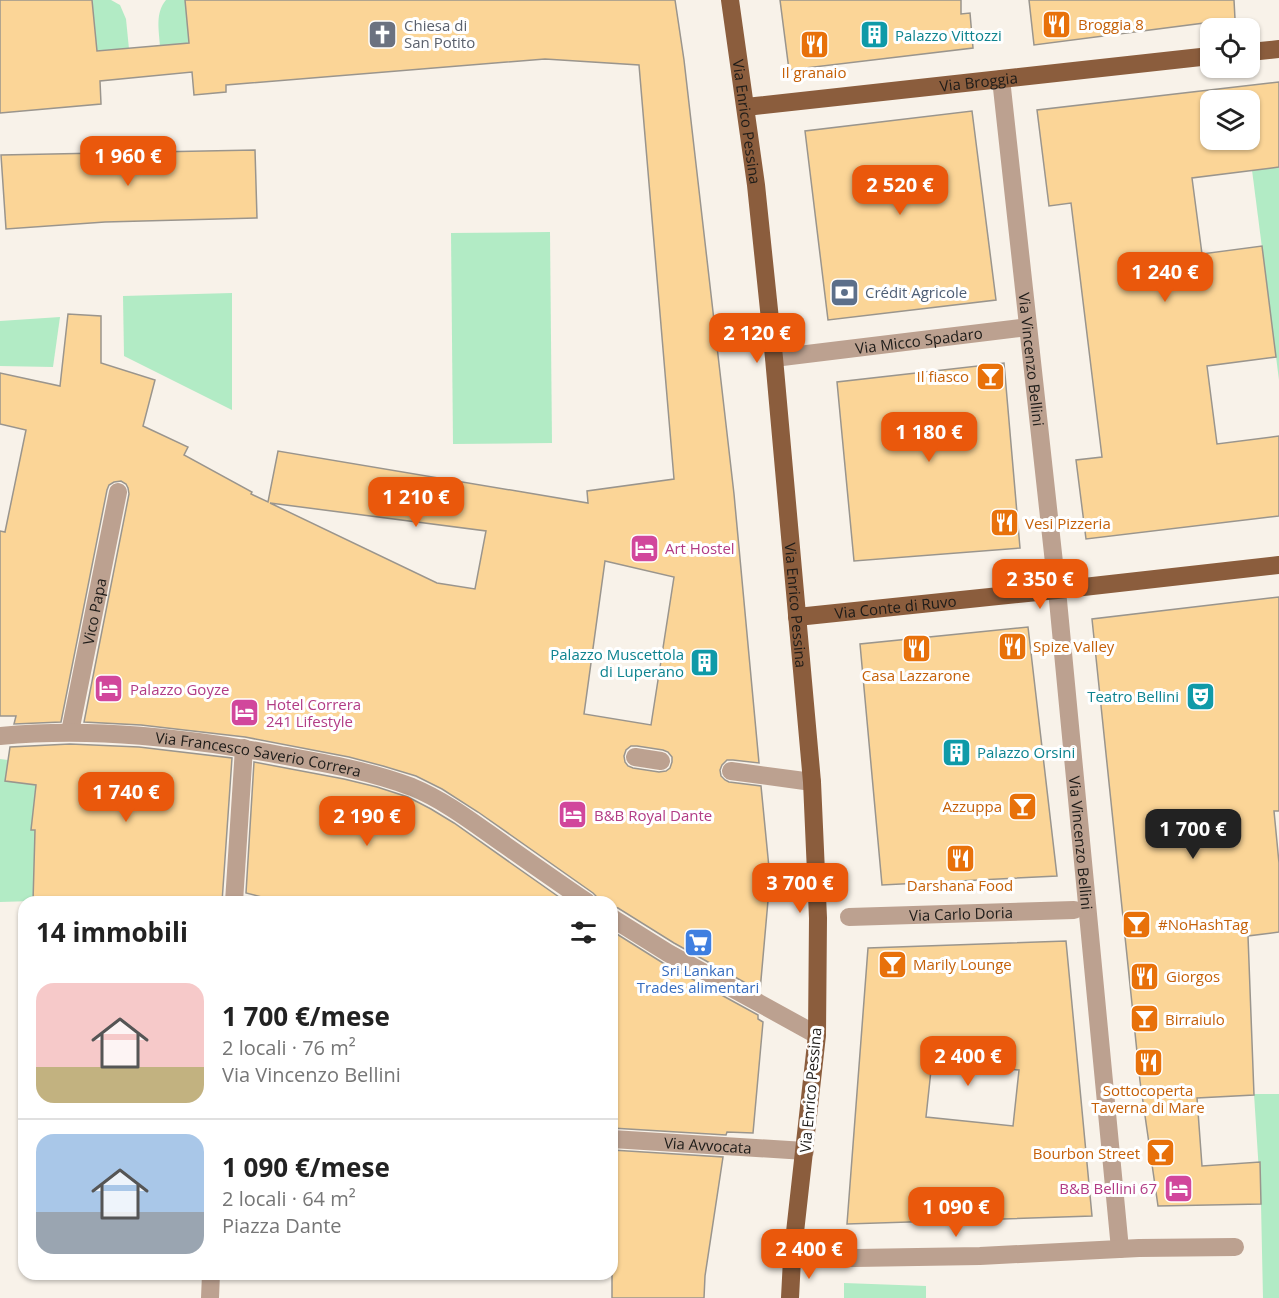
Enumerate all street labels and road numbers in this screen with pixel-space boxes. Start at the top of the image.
street label: Via Enrico Pessina [728,58,766,185]
street label: Via Broggia [939,67,1019,96]
street label: Via Vincenzo Bellini [1014,291,1049,427]
street label: Via Micco Spadaro [854,323,984,358]
street label: Via Enrico Pessina [781,542,812,669]
street label: Vico Papa [78,576,111,647]
street label: Via Conte di Ruvo [834,591,957,623]
street label: Via Francesco Saverio Correra [155,727,363,781]
street label: Via Vincenzo Bellini [1065,775,1098,911]
street label: Via Carlo Doria [909,902,1013,925]
street label: Via Enrico Pessina [795,1027,825,1153]
street label: Via Avvocata [663,1132,752,1158]

